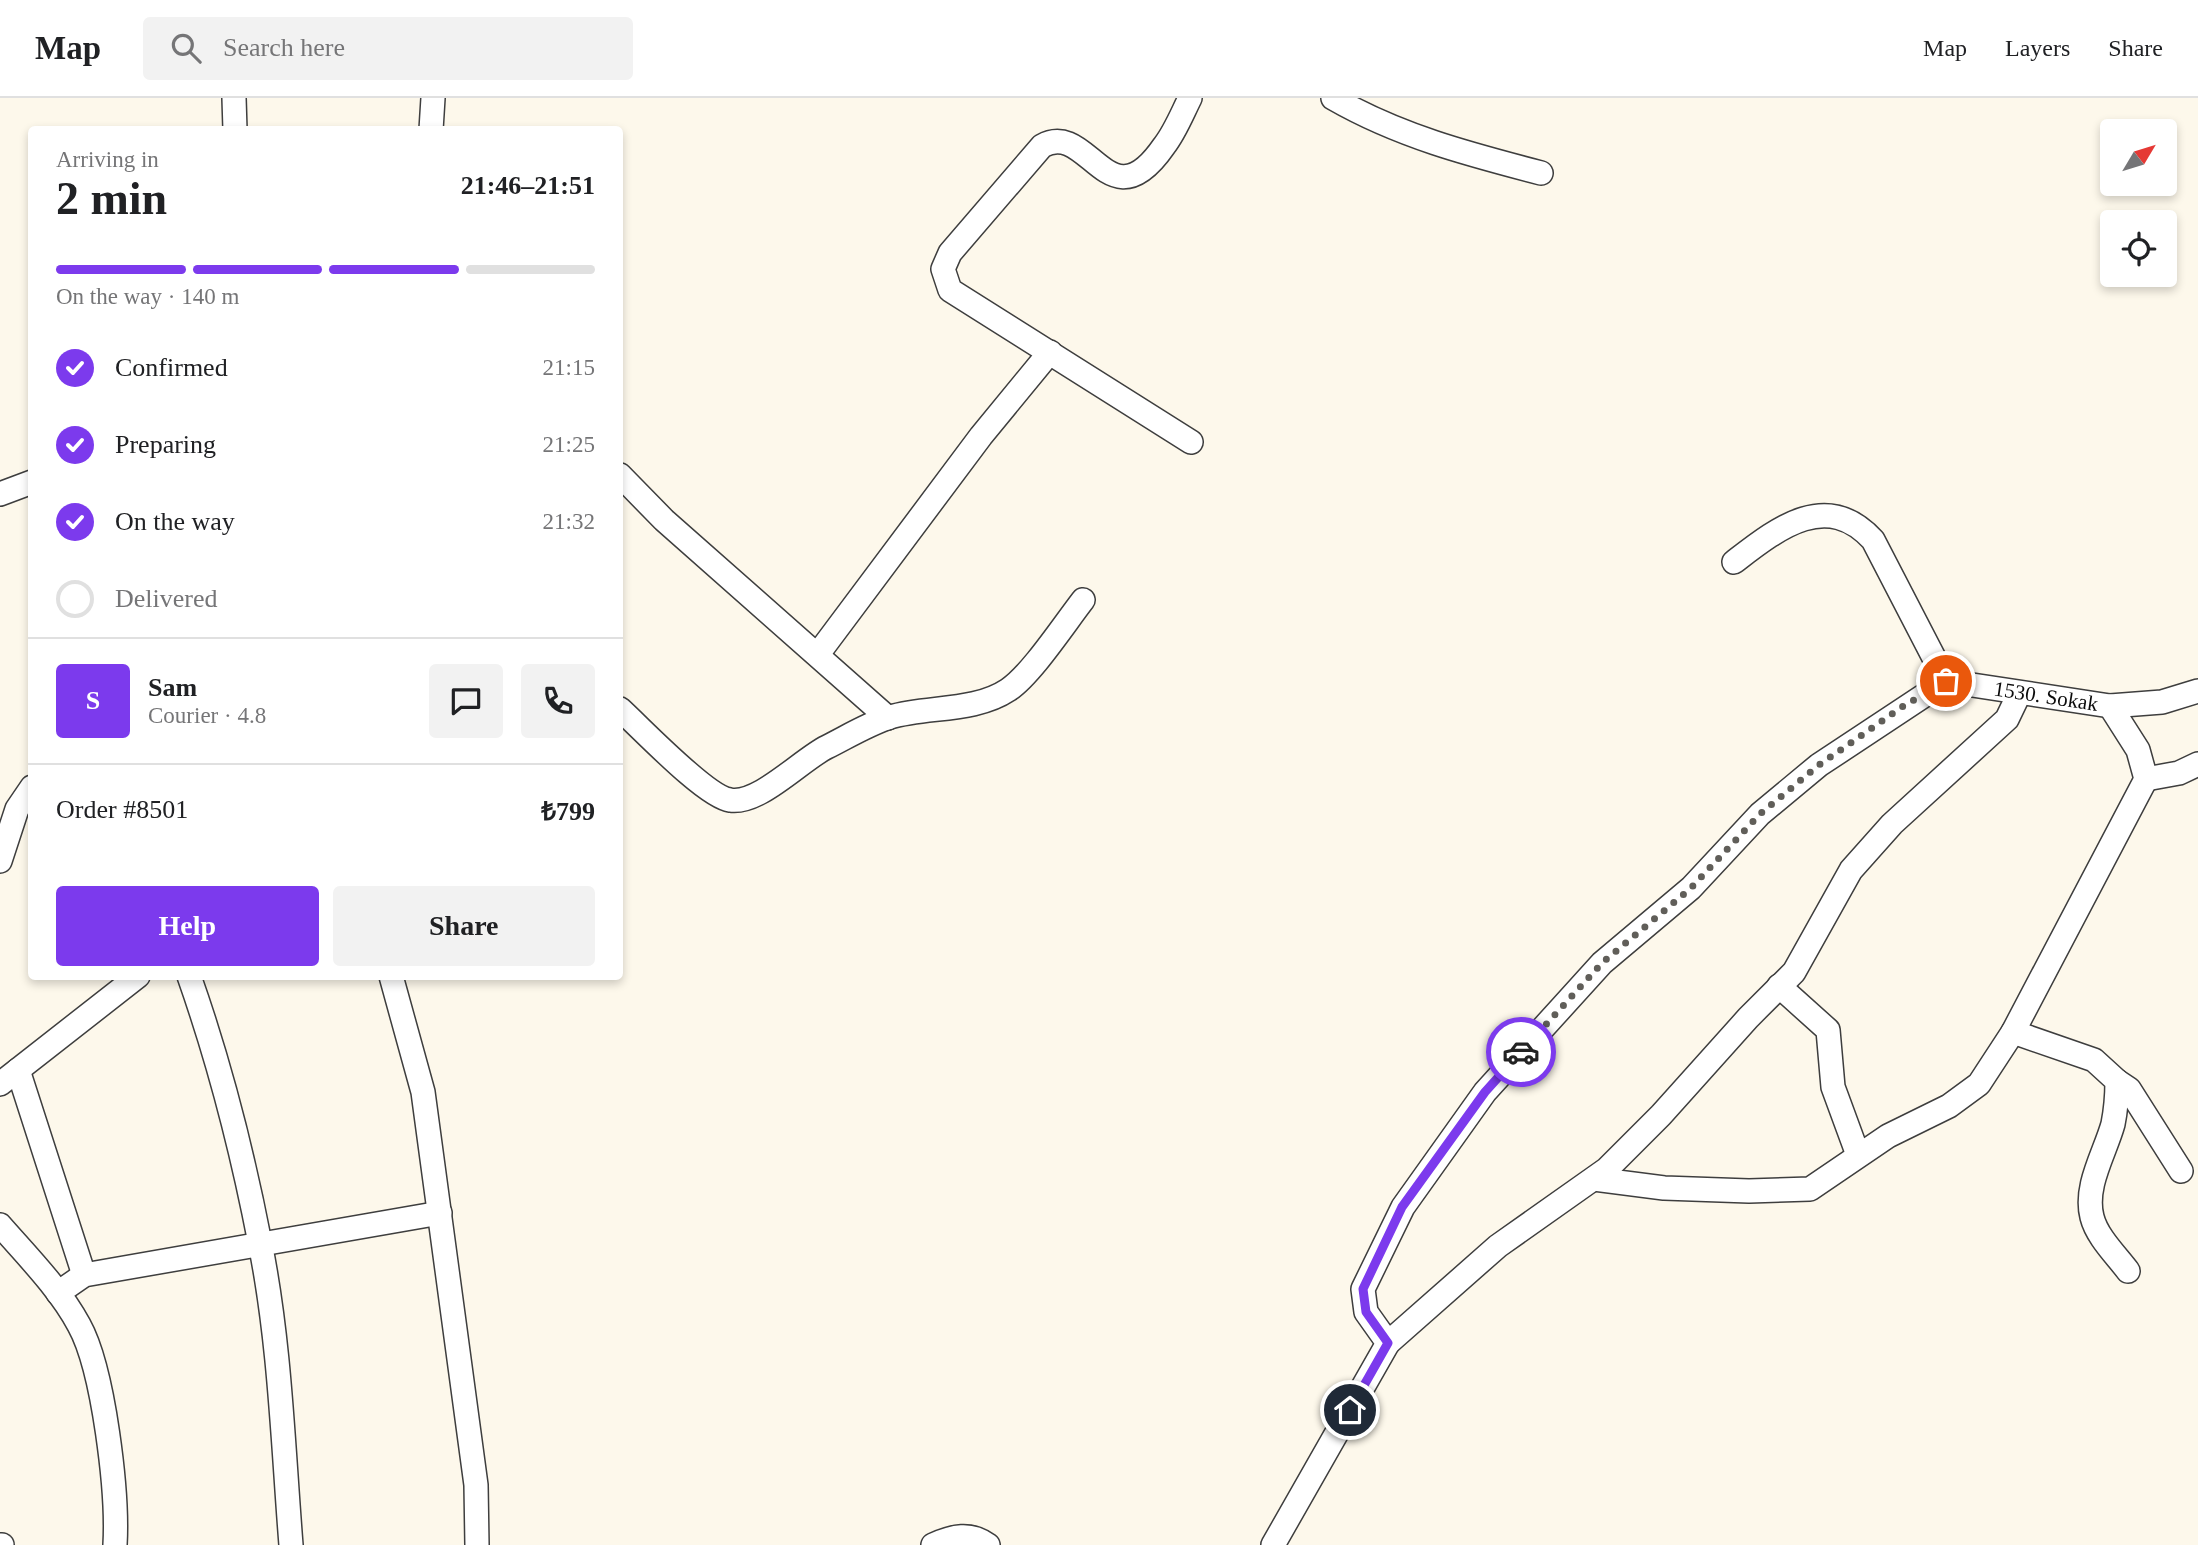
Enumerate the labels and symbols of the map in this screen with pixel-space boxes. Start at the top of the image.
north arrow [2100,119,2177,196]
pin [1916,651,1976,711]
street label: 1530. Sokak [1992,676,2100,716]
courier [1486,1017,1556,1087]
pin [1320,1380,1380,1440]

